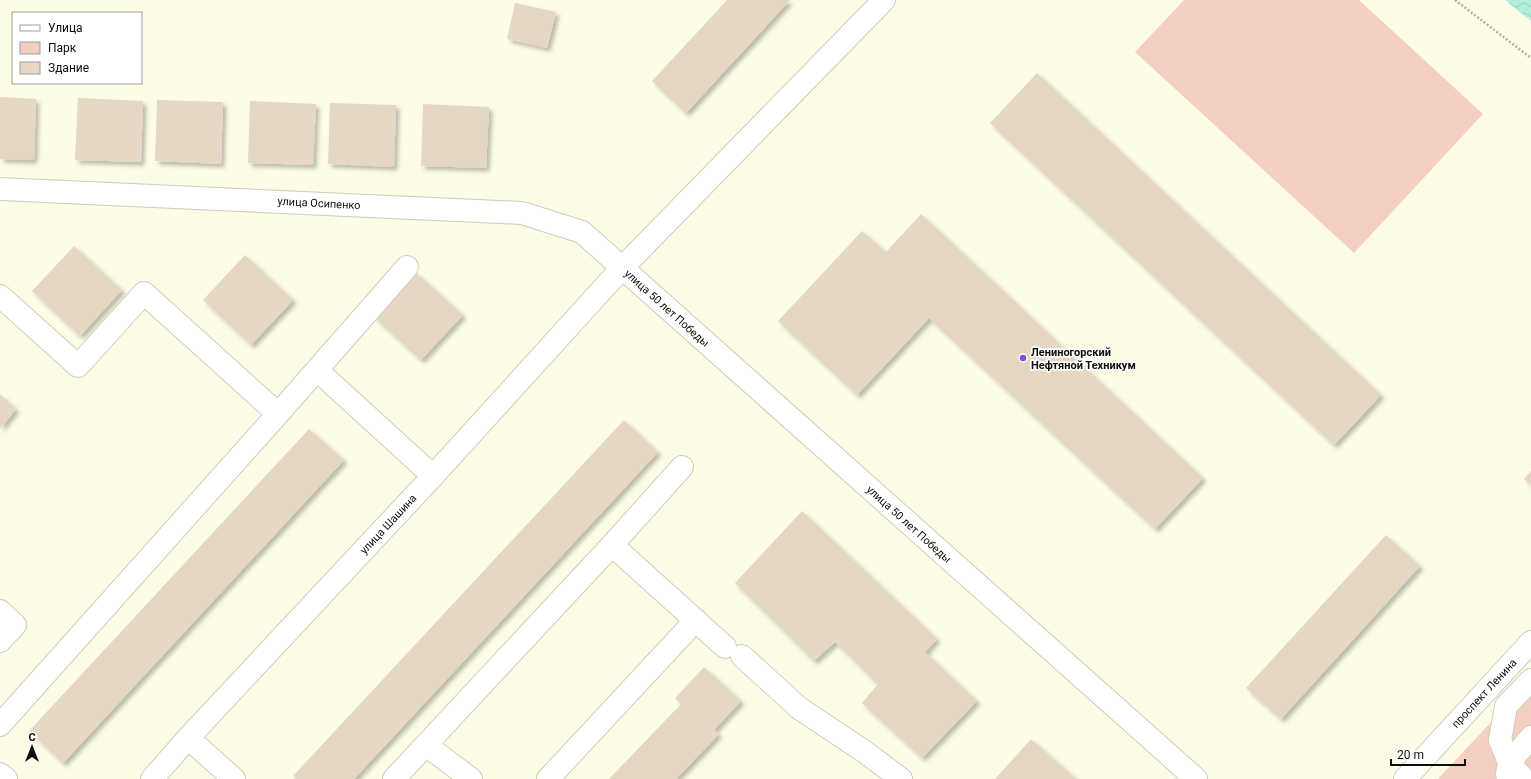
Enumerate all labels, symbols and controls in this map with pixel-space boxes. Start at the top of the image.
legend [12,12,142,84]
text: Улица [48,21,83,35]
text: Парк [48,41,77,55]
text: Здание [48,61,89,75]
street label: улица Осипенко [277,195,361,212]
street label: улица 50 лет Победы [622,267,712,350]
place label: Лениногорский Нефтяной Техникум [1031,346,1136,372]
marker: Лениногорский Нефтяной Техникум [1018,353,1028,363]
street label: улица 50 лет Победы [864,483,954,566]
street label: улица Шашина [357,492,419,557]
street label: проспект Ленина [1449,656,1520,730]
north arrow [12,727,52,767]
text: С [28,731,36,744]
scale bar [1391,741,1465,767]
text: 20 m [1397,748,1424,762]

